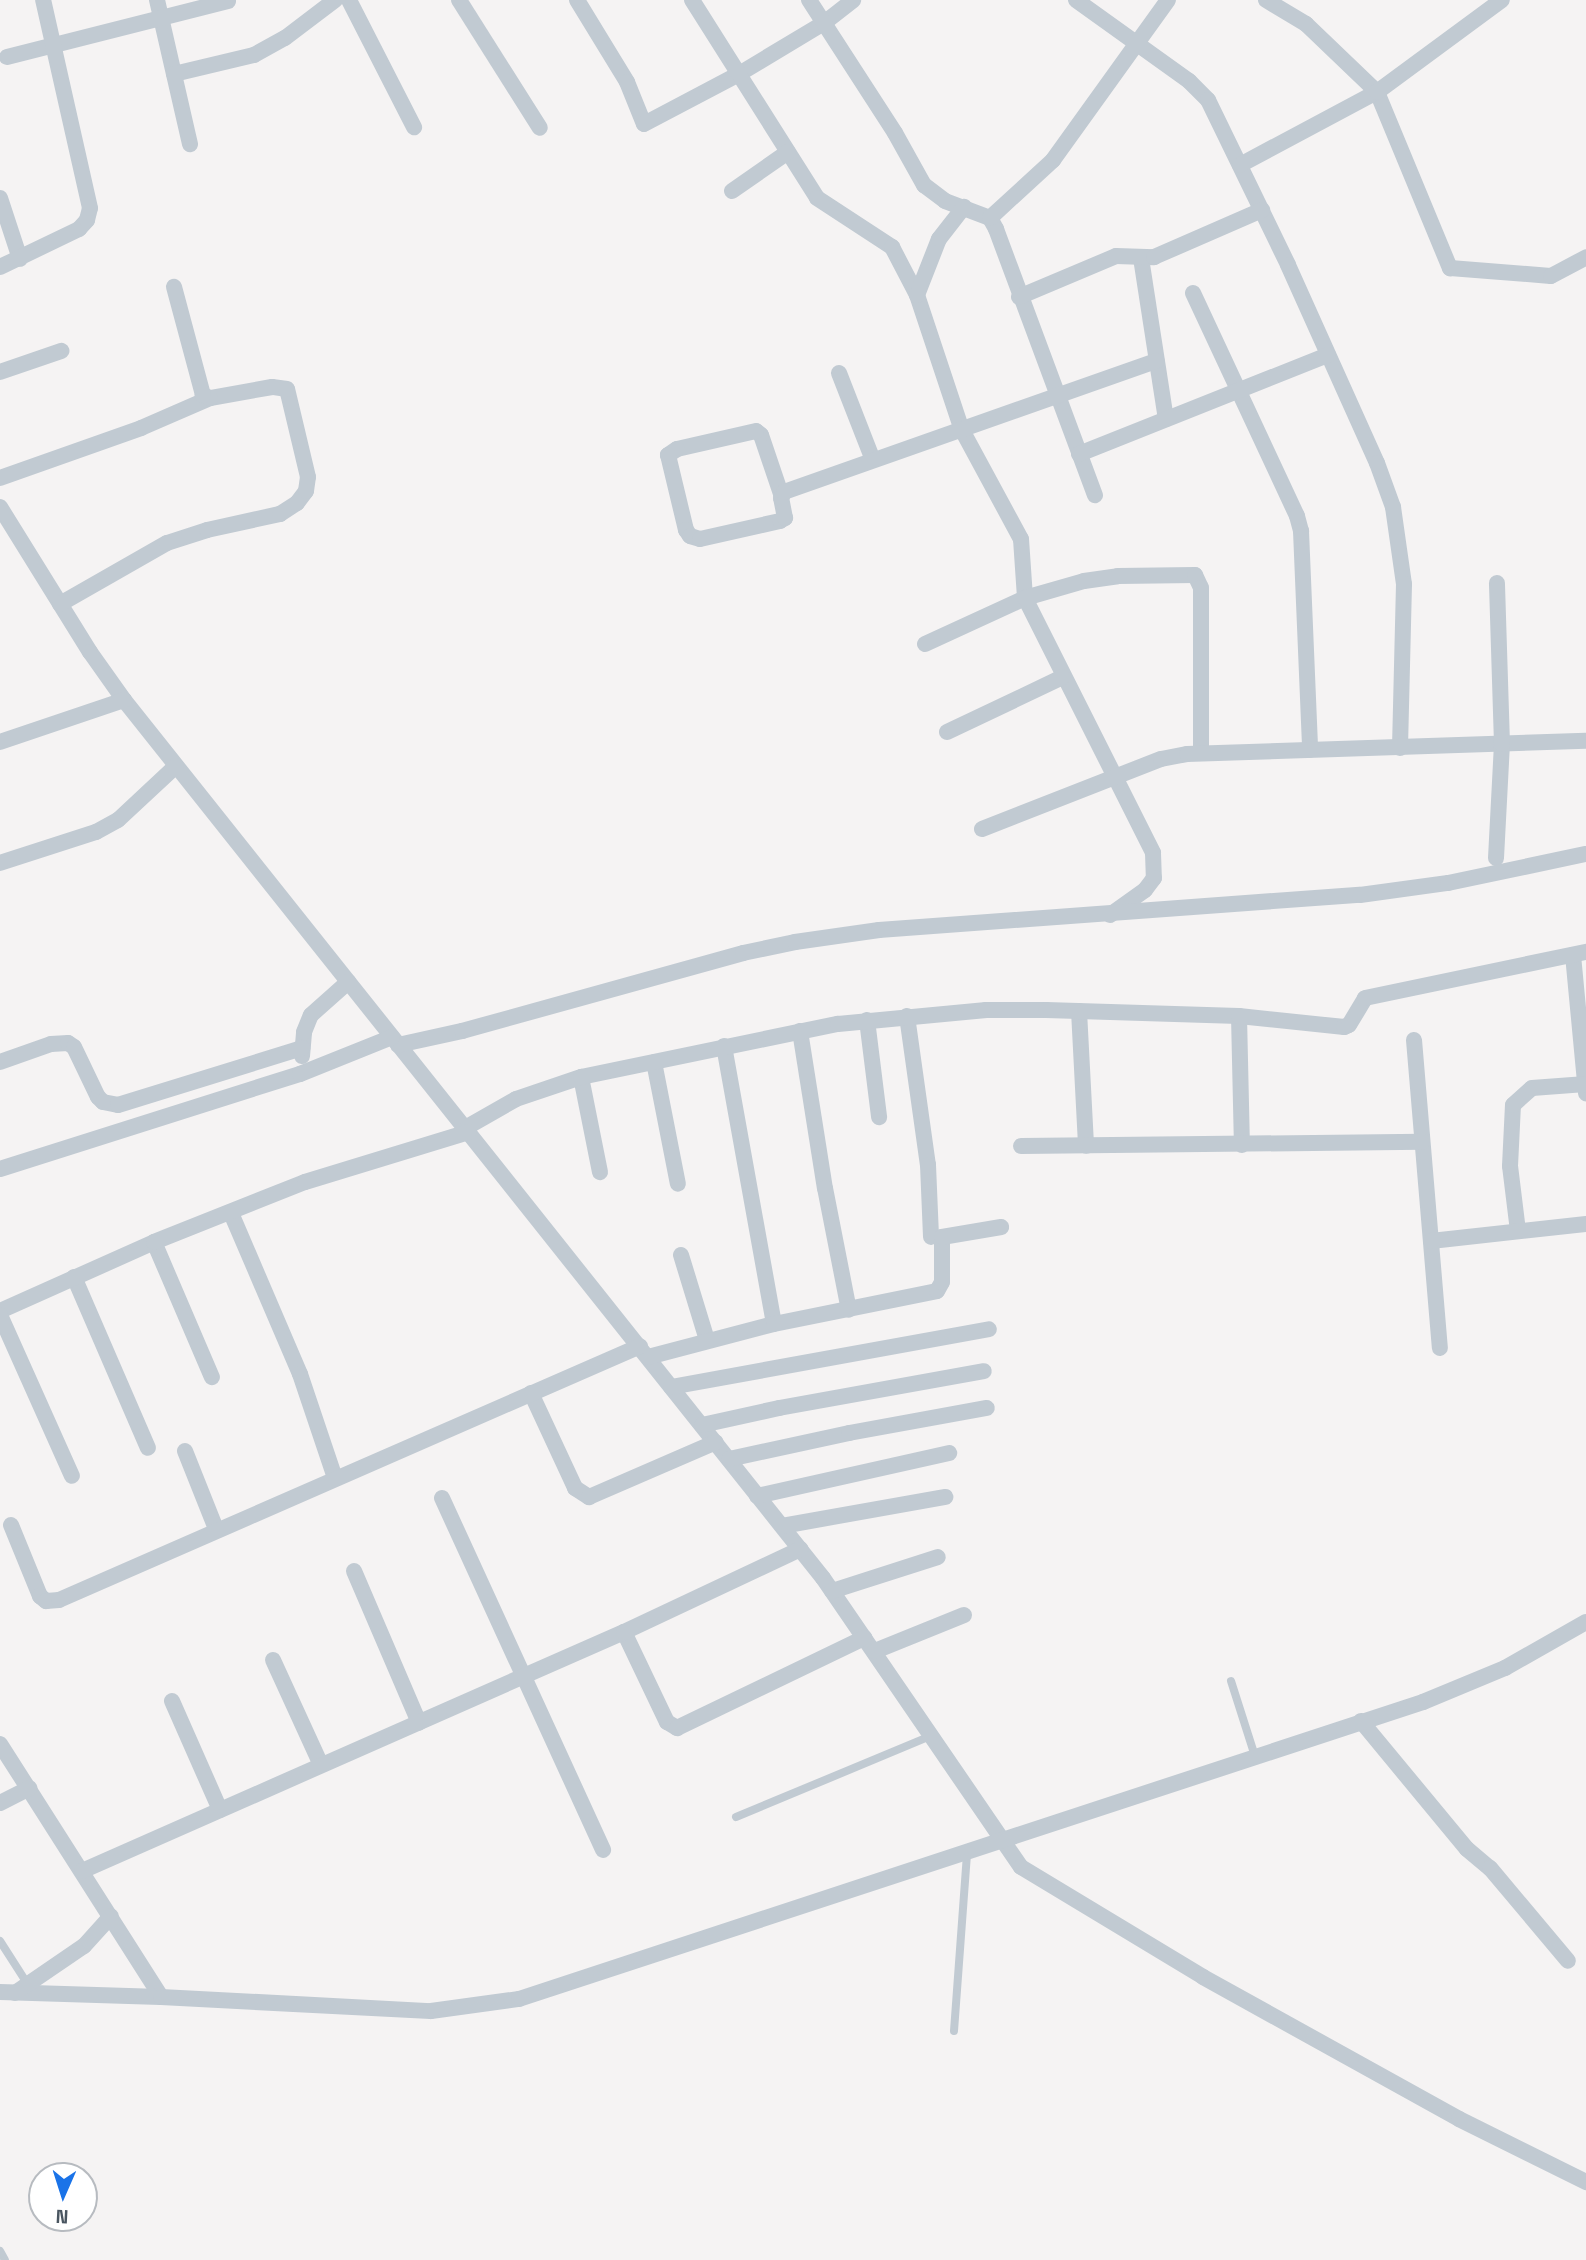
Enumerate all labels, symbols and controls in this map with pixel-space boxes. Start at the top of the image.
north arrow [28,2162,98,2232]
text: N [55,2204,69,2229]

